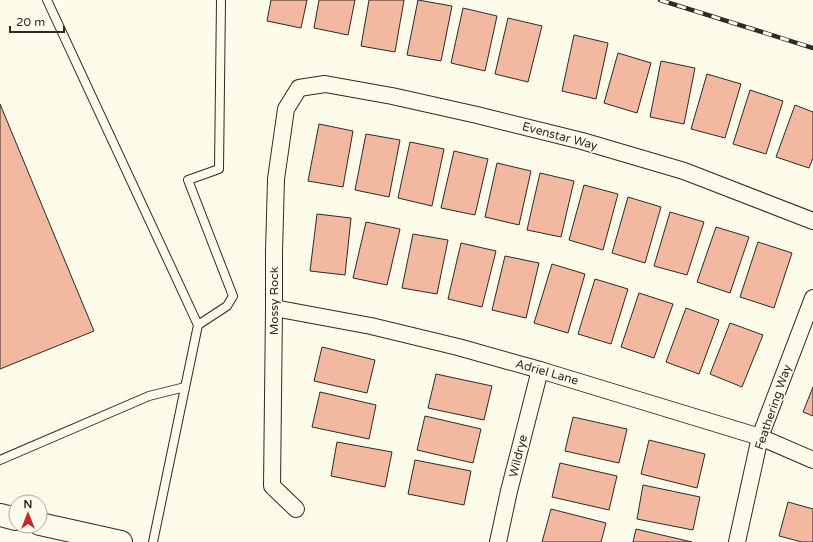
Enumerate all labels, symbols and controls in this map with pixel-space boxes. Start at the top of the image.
scale bar [10,8,64,34]
text: 20 m [16,15,45,29]
street label: Evenstar Way [521,119,600,153]
street label: Mossy Rock [267,266,281,335]
street label: Adriel Lane [514,356,580,388]
street label: Feathering Way [752,362,794,451]
street label: Wildrye [506,433,530,479]
north arrow [8,494,48,534]
text: N [24,498,32,511]

